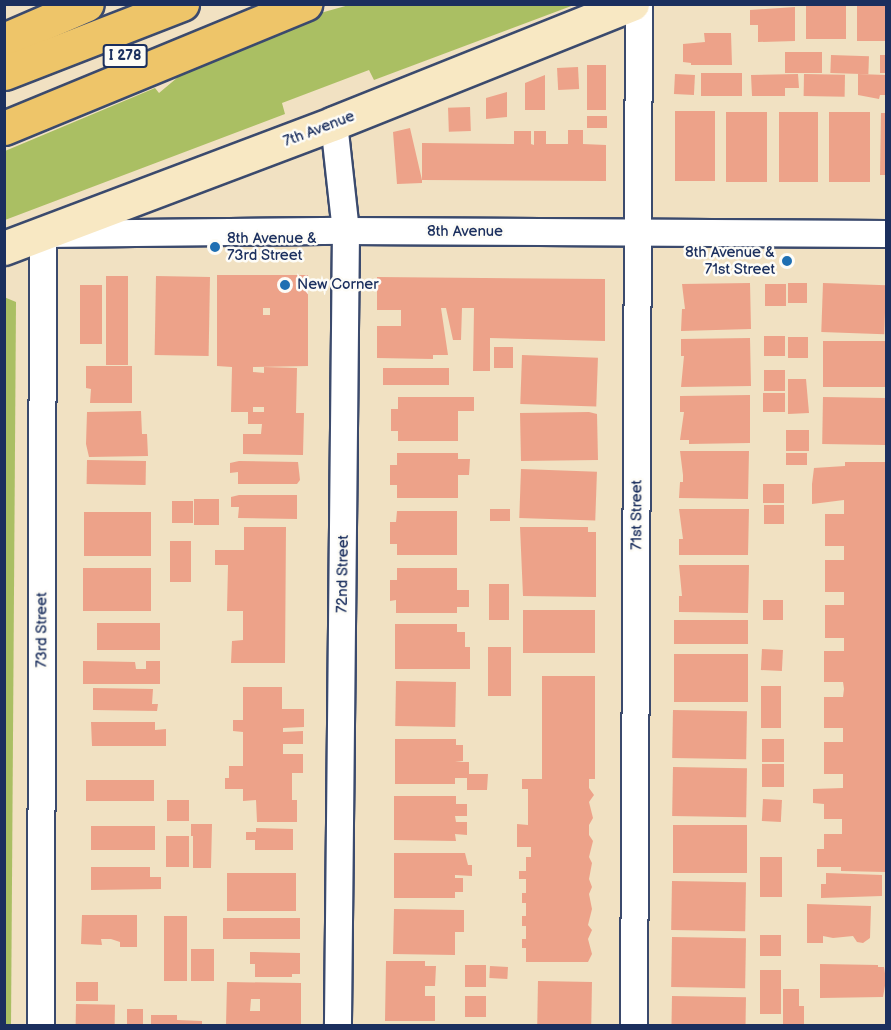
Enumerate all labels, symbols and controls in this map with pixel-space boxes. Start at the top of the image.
road number: I 278 [102,45,148,67]
street label: 7th Avenue [281,107,357,151]
street label: 8th Avenue [427,223,503,241]
place label: 8th Avenue & 73rd Street [227,229,317,264]
marker: 8th Avenue & 73rd Street [208,240,222,254]
place label: 8th Avenue & 71st Street [685,243,775,278]
marker: 8th Avenue & 71st Street [780,254,794,268]
place label: New Corner [297,276,379,294]
marker: New Corner [278,278,292,292]
street label: 71st Street [628,480,646,550]
street label: 72nd Street [333,535,353,613]
street label: 73rd Street [33,592,51,668]

